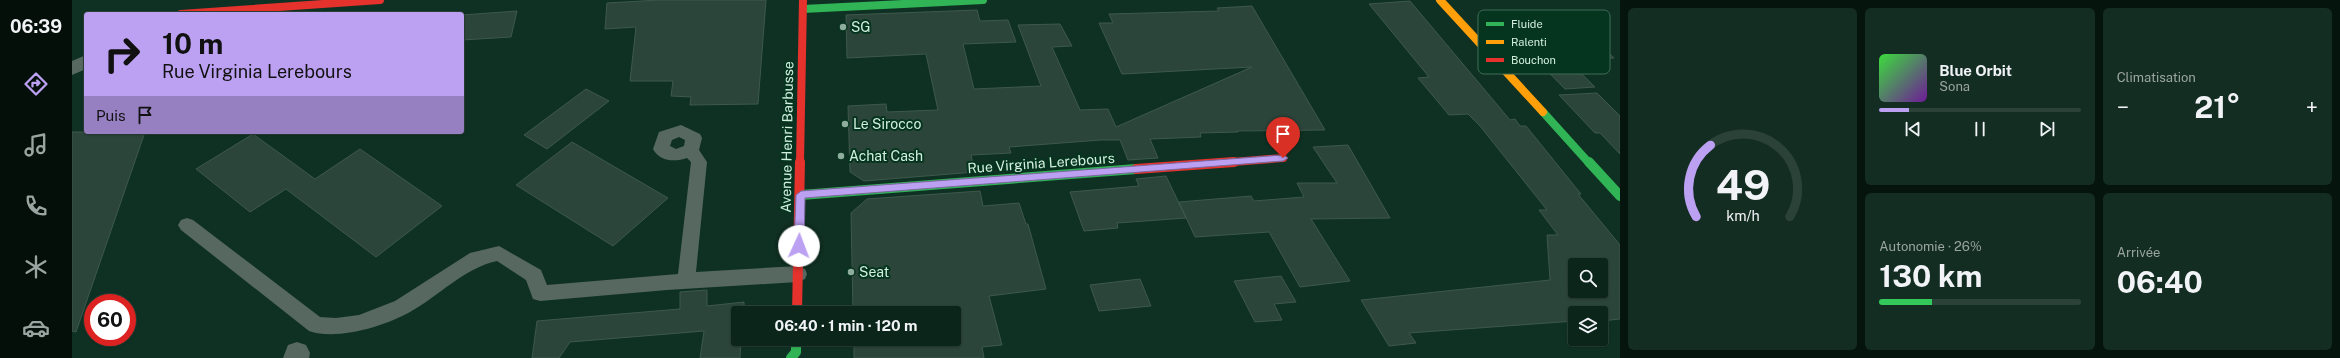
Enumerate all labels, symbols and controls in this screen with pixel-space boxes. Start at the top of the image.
legend [1478,10,1610,74]
text: 06:39 [10,16,62,37]
text: Fluide [1511,18,1543,30]
place label: SG [851,19,870,35]
marker: SG [838,22,848,32]
text: 10 m [162,27,223,60]
icon: right [96,28,148,80]
text: Ralenti [1511,36,1547,48]
text: Bouchon [1511,54,1556,66]
text: Rue Virginia Lerebours [162,61,352,82]
street label: Avenue Henri Barbusse [778,61,796,213]
text: Blue Orbit [1939,62,2012,79]
icon: directions [22,70,50,98]
text: Climatisation [2117,70,2196,85]
text: Sona [1939,79,1970,94]
text: 21° [2194,89,2240,125]
text: − [2117,94,2129,120]
text: + [2306,94,2318,120]
icon: arrive [134,104,156,126]
text: Puis [96,107,126,124]
place label: Le Sirocco [853,116,921,132]
pin [1266,117,1300,158]
icon: previous [1902,118,1924,140]
icon: pause [1969,118,1991,140]
icon: next [2036,118,2058,140]
marker: Le Sirocco [840,119,850,129]
icon: arrive [1272,123,1294,145]
icon: music [22,131,50,159]
place label: Achat Cash [849,148,923,164]
street label: Rue Virginia Lerebours [967,150,1115,176]
marker: Achat Cash [836,151,846,161]
text: 49 [1715,160,1770,209]
icon: phone [22,192,50,220]
text: km/h [1726,207,1759,224]
position arrow [778,225,820,267]
text: Autonomie · 26% [1879,239,1982,254]
text: Arrivée [2117,245,2160,260]
icon: climate [22,253,50,281]
map controls [1568,258,1608,346]
button: search [1568,258,1608,298]
text: 130 km [1879,258,1982,294]
place label: Seat [859,264,889,280]
text: 06:40 [2117,264,2203,300]
marker: Seat [846,267,856,277]
speed limit sign: 60 [84,294,136,346]
button: layers [1568,306,1608,346]
icon: car [22,314,50,342]
text: 06:40 · 1 min · 120 m [775,317,917,334]

